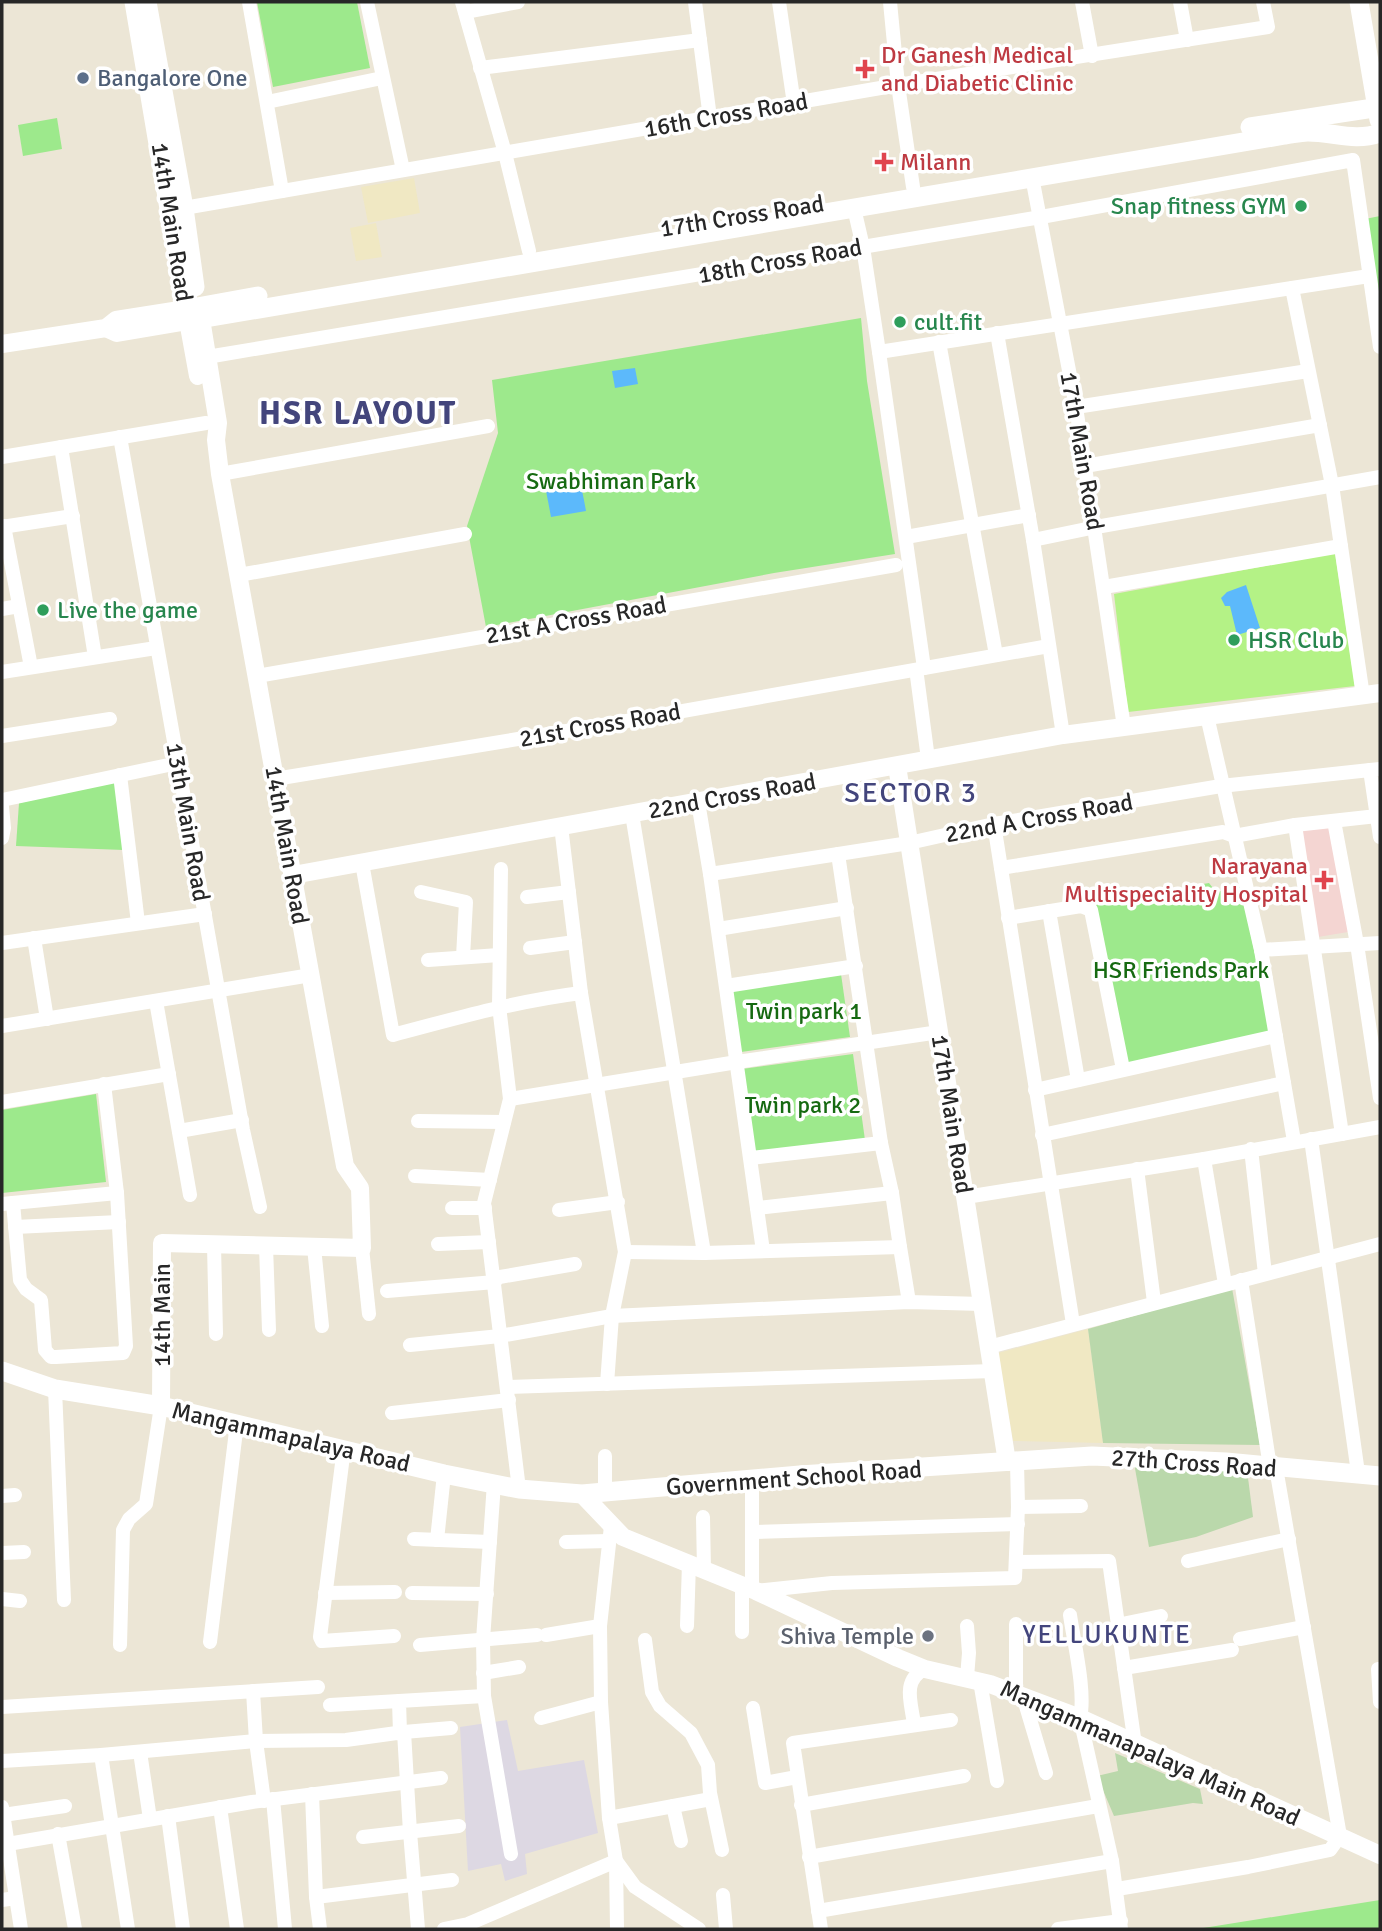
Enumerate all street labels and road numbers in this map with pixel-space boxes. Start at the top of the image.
street label: 16th Cross Road [642,86,810,144]
street label: 14th Main Road [145,140,199,304]
street label: 17th Cross Road [658,188,826,244]
street label: 18th Cross Road [696,232,864,290]
street label: 17th Main Road [1053,369,1111,533]
street label: 21st A Cross Road [483,589,669,651]
street label: 21st Cross Road [517,696,683,754]
street label: 13th Main Road [159,740,217,904]
street label: 14th Main Road [258,763,316,927]
street label: 22nd Cross Road [646,766,818,826]
street label: 22nd A Cross Road [943,787,1135,849]
street label: 17th Main Road [925,1032,979,1196]
street label: 14th Main [147,1263,177,1367]
street label: Mangammapalaya Road [169,1395,413,1479]
street label: 27th Cross Road [1110,1442,1278,1484]
street label: Government School Road [665,1454,923,1502]
street label: Mangammanapalaya Main Road [995,1673,1305,1833]

